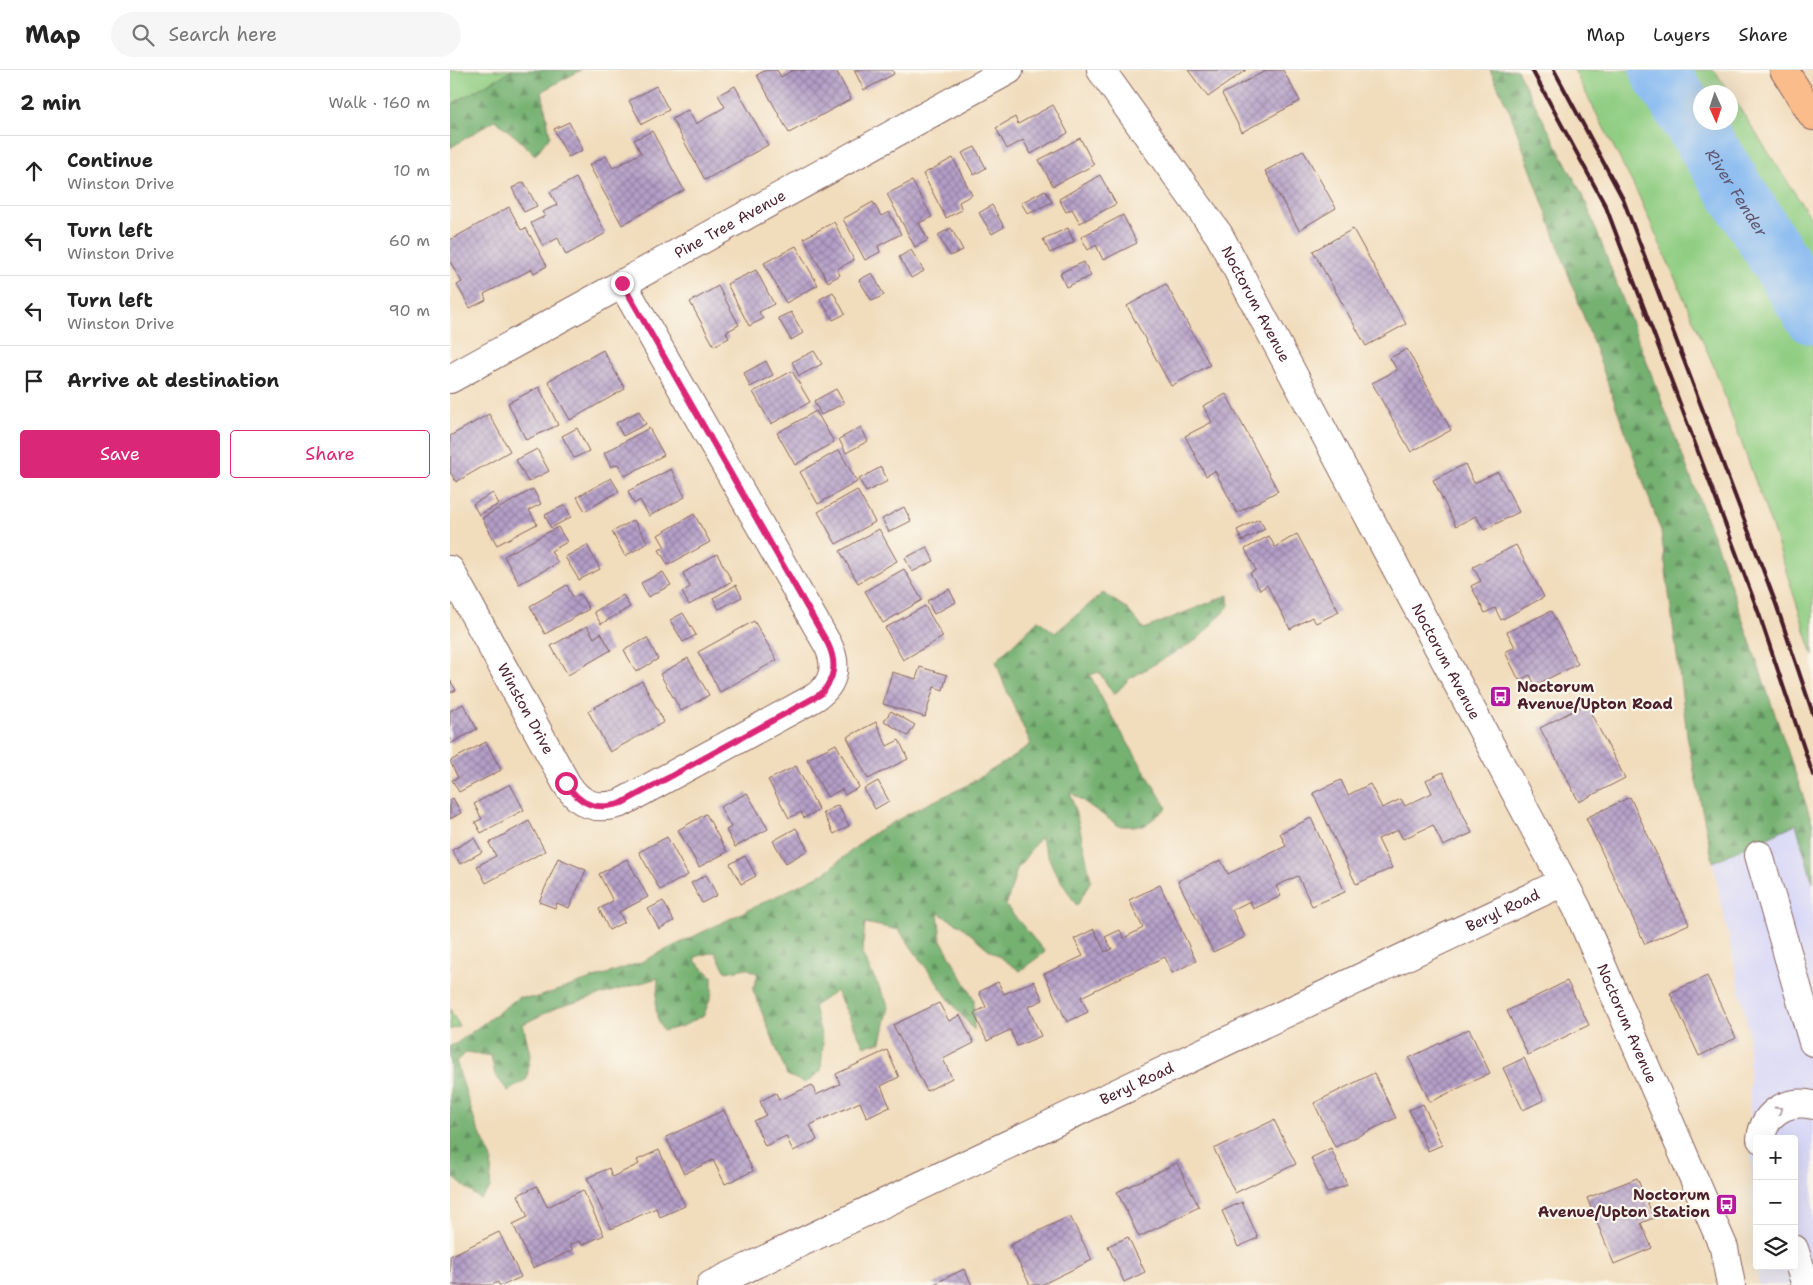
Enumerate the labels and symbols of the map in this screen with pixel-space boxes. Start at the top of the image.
north arrow [1693,85,1738,130]
water label: River Fender [1701,144,1773,241]
street label: Pine Tree Avenue [671,185,789,263]
street label: Noctorum Avenue [1217,242,1295,366]
route end [611,272,634,295]
street label: Noctorum Avenue [1407,600,1485,723]
street label: Winston Drive [493,660,558,758]
place label: Noctorum Avenue/Upton Road [1517,677,1673,714]
bus stop icon: Noctorum Avenue/Upton Road [1489,684,1513,708]
route start [555,772,578,795]
street label: Beryl Road [1463,884,1544,936]
street label: Noctorum Avenue [1592,960,1662,1087]
street label: Beryl Road [1097,1057,1177,1110]
one-way arrow [1774,1107,1783,1117]
place label: Noctorum Avenue/Upton Station [1538,1185,1710,1222]
bus stop icon: Noctorum Avenue/Upton Station [1714,1192,1738,1216]

